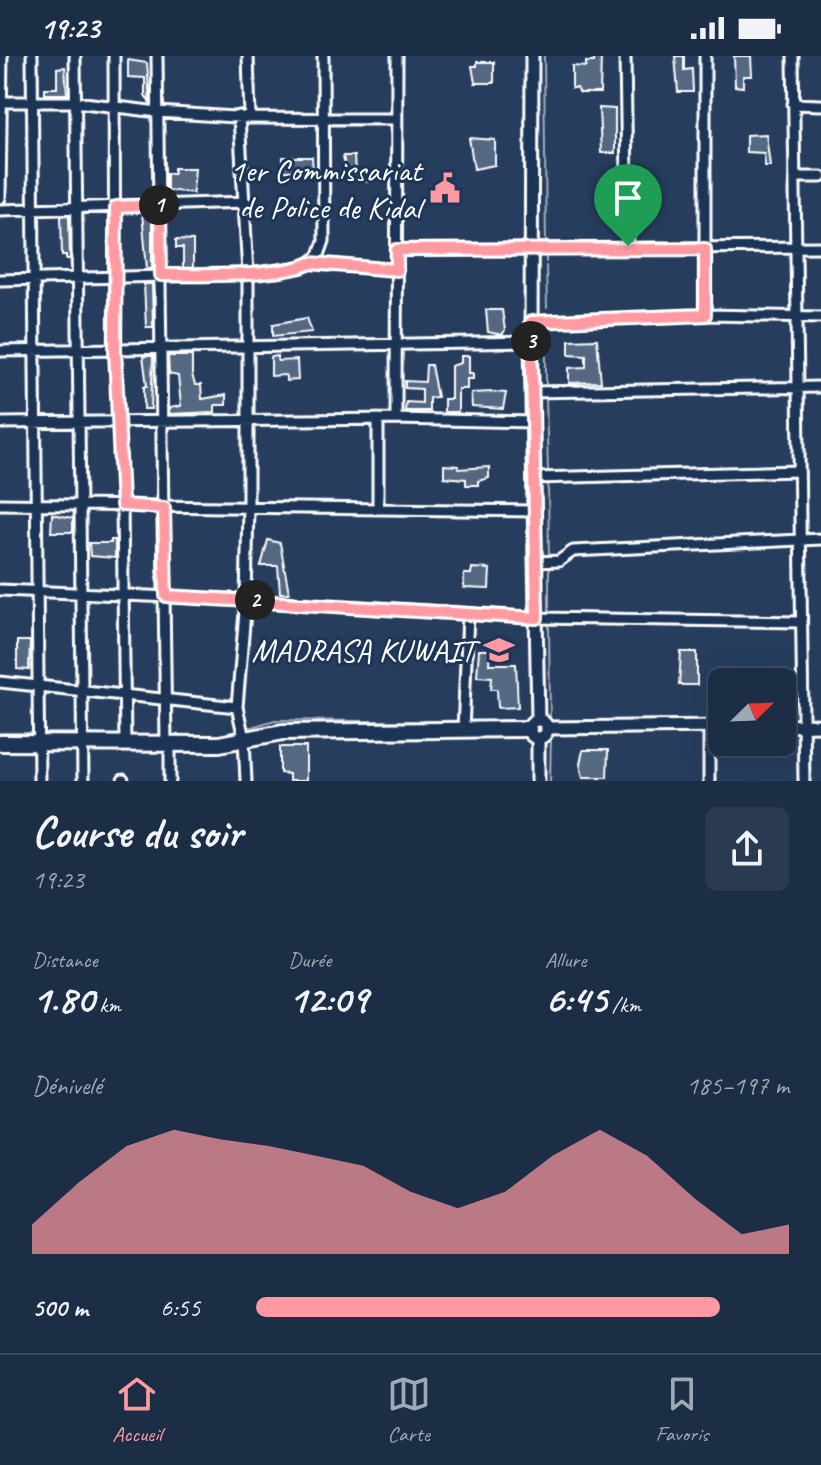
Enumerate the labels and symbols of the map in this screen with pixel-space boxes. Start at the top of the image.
place label: 1er Commissariat de Police de Kidal [230,150,427,228]
pin [594,164,662,246]
public building icon: 1er Commissariat de Police de Kidal [428,171,462,205]
pin: 1 [139,185,179,225]
pin: 3 [511,321,551,361]
pin: 2 [235,580,275,620]
place label: MADRASA KUWAIT [251,630,481,671]
school or university icon: MADRASA KUWAIT [482,633,516,667]
north arrow [708,668,796,756]

